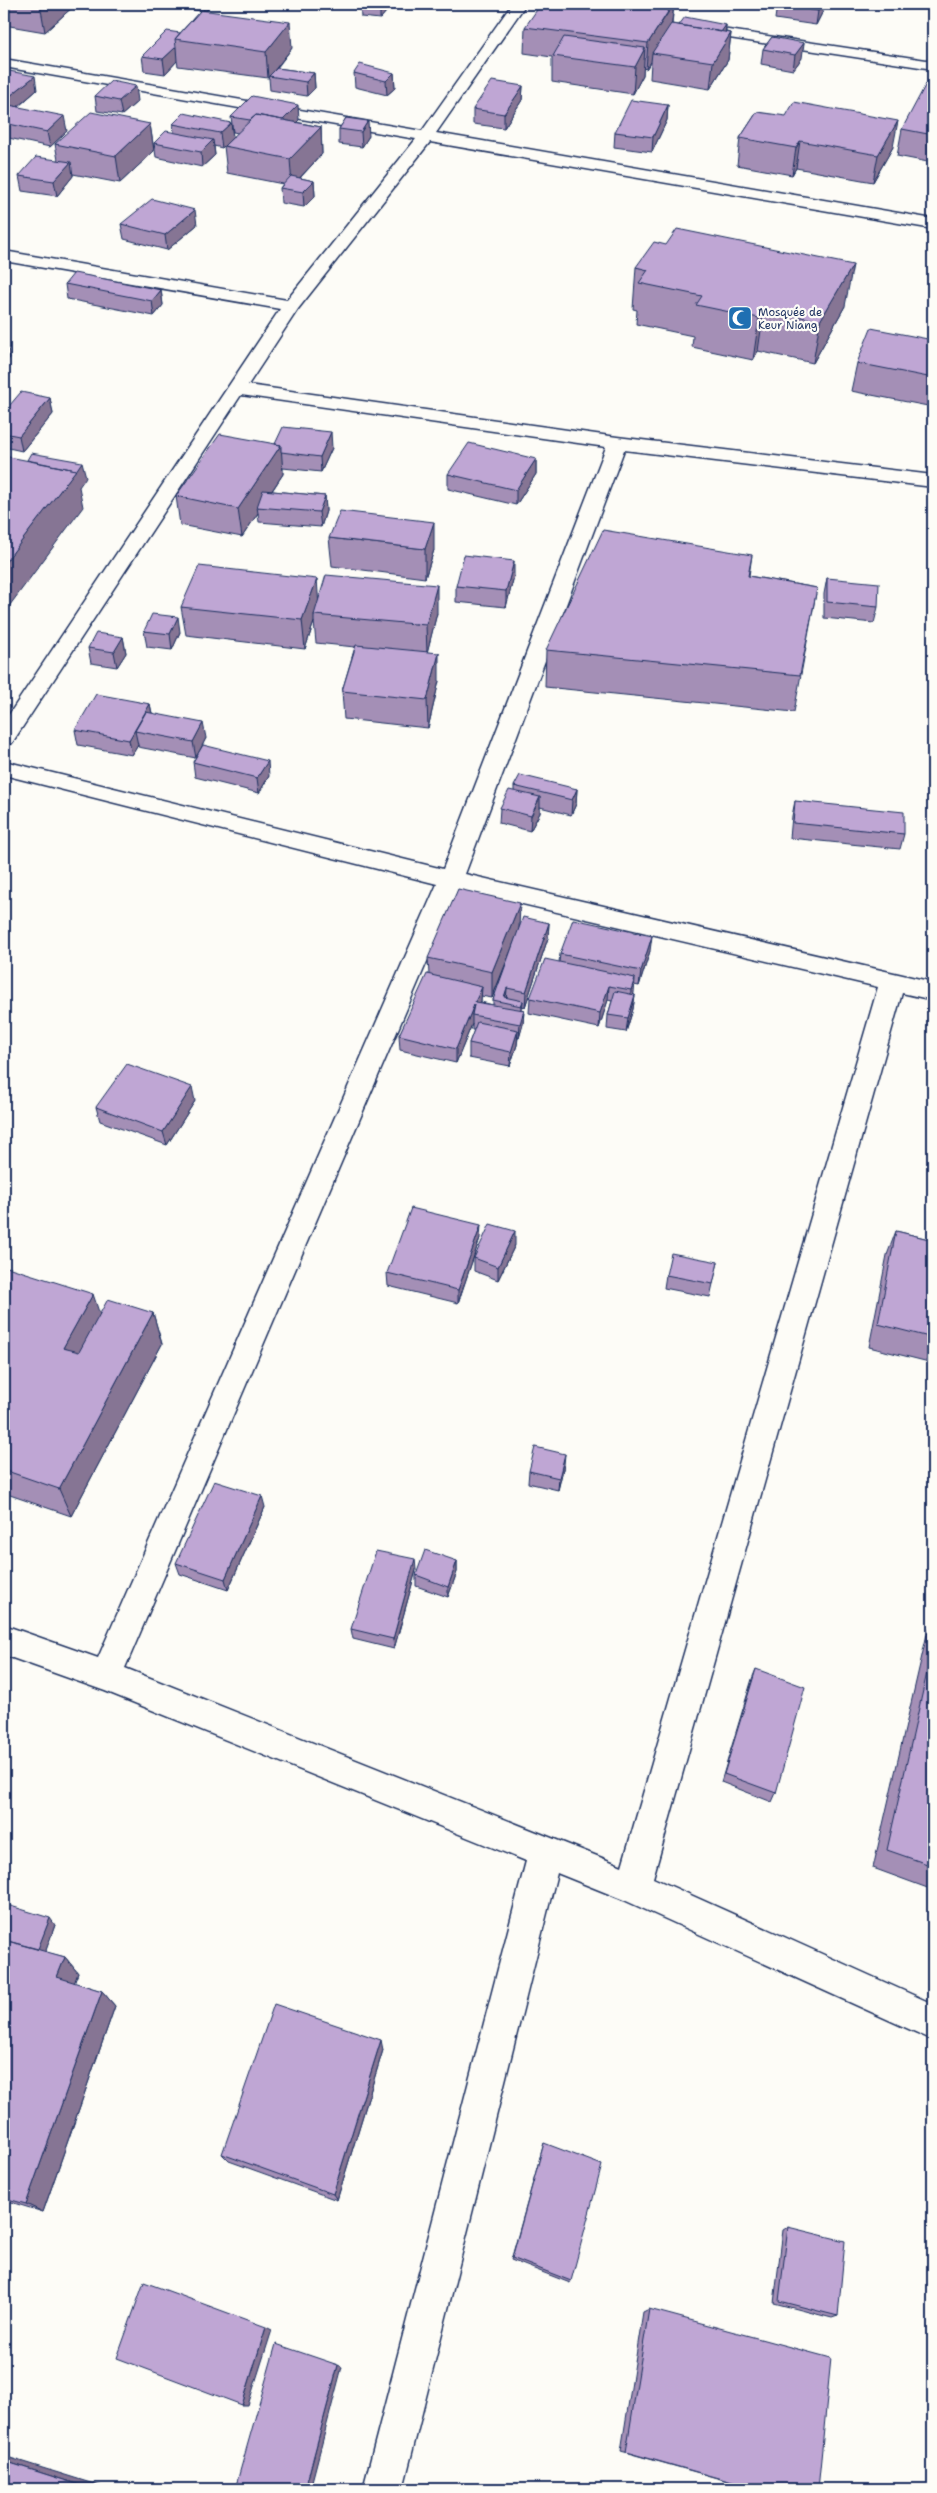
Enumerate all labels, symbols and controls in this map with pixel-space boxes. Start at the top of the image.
mosque icon: Mosquée de Keur Niang [727,305,753,331]
place label: Mosquée de Keur Niang [758,305,822,333]

